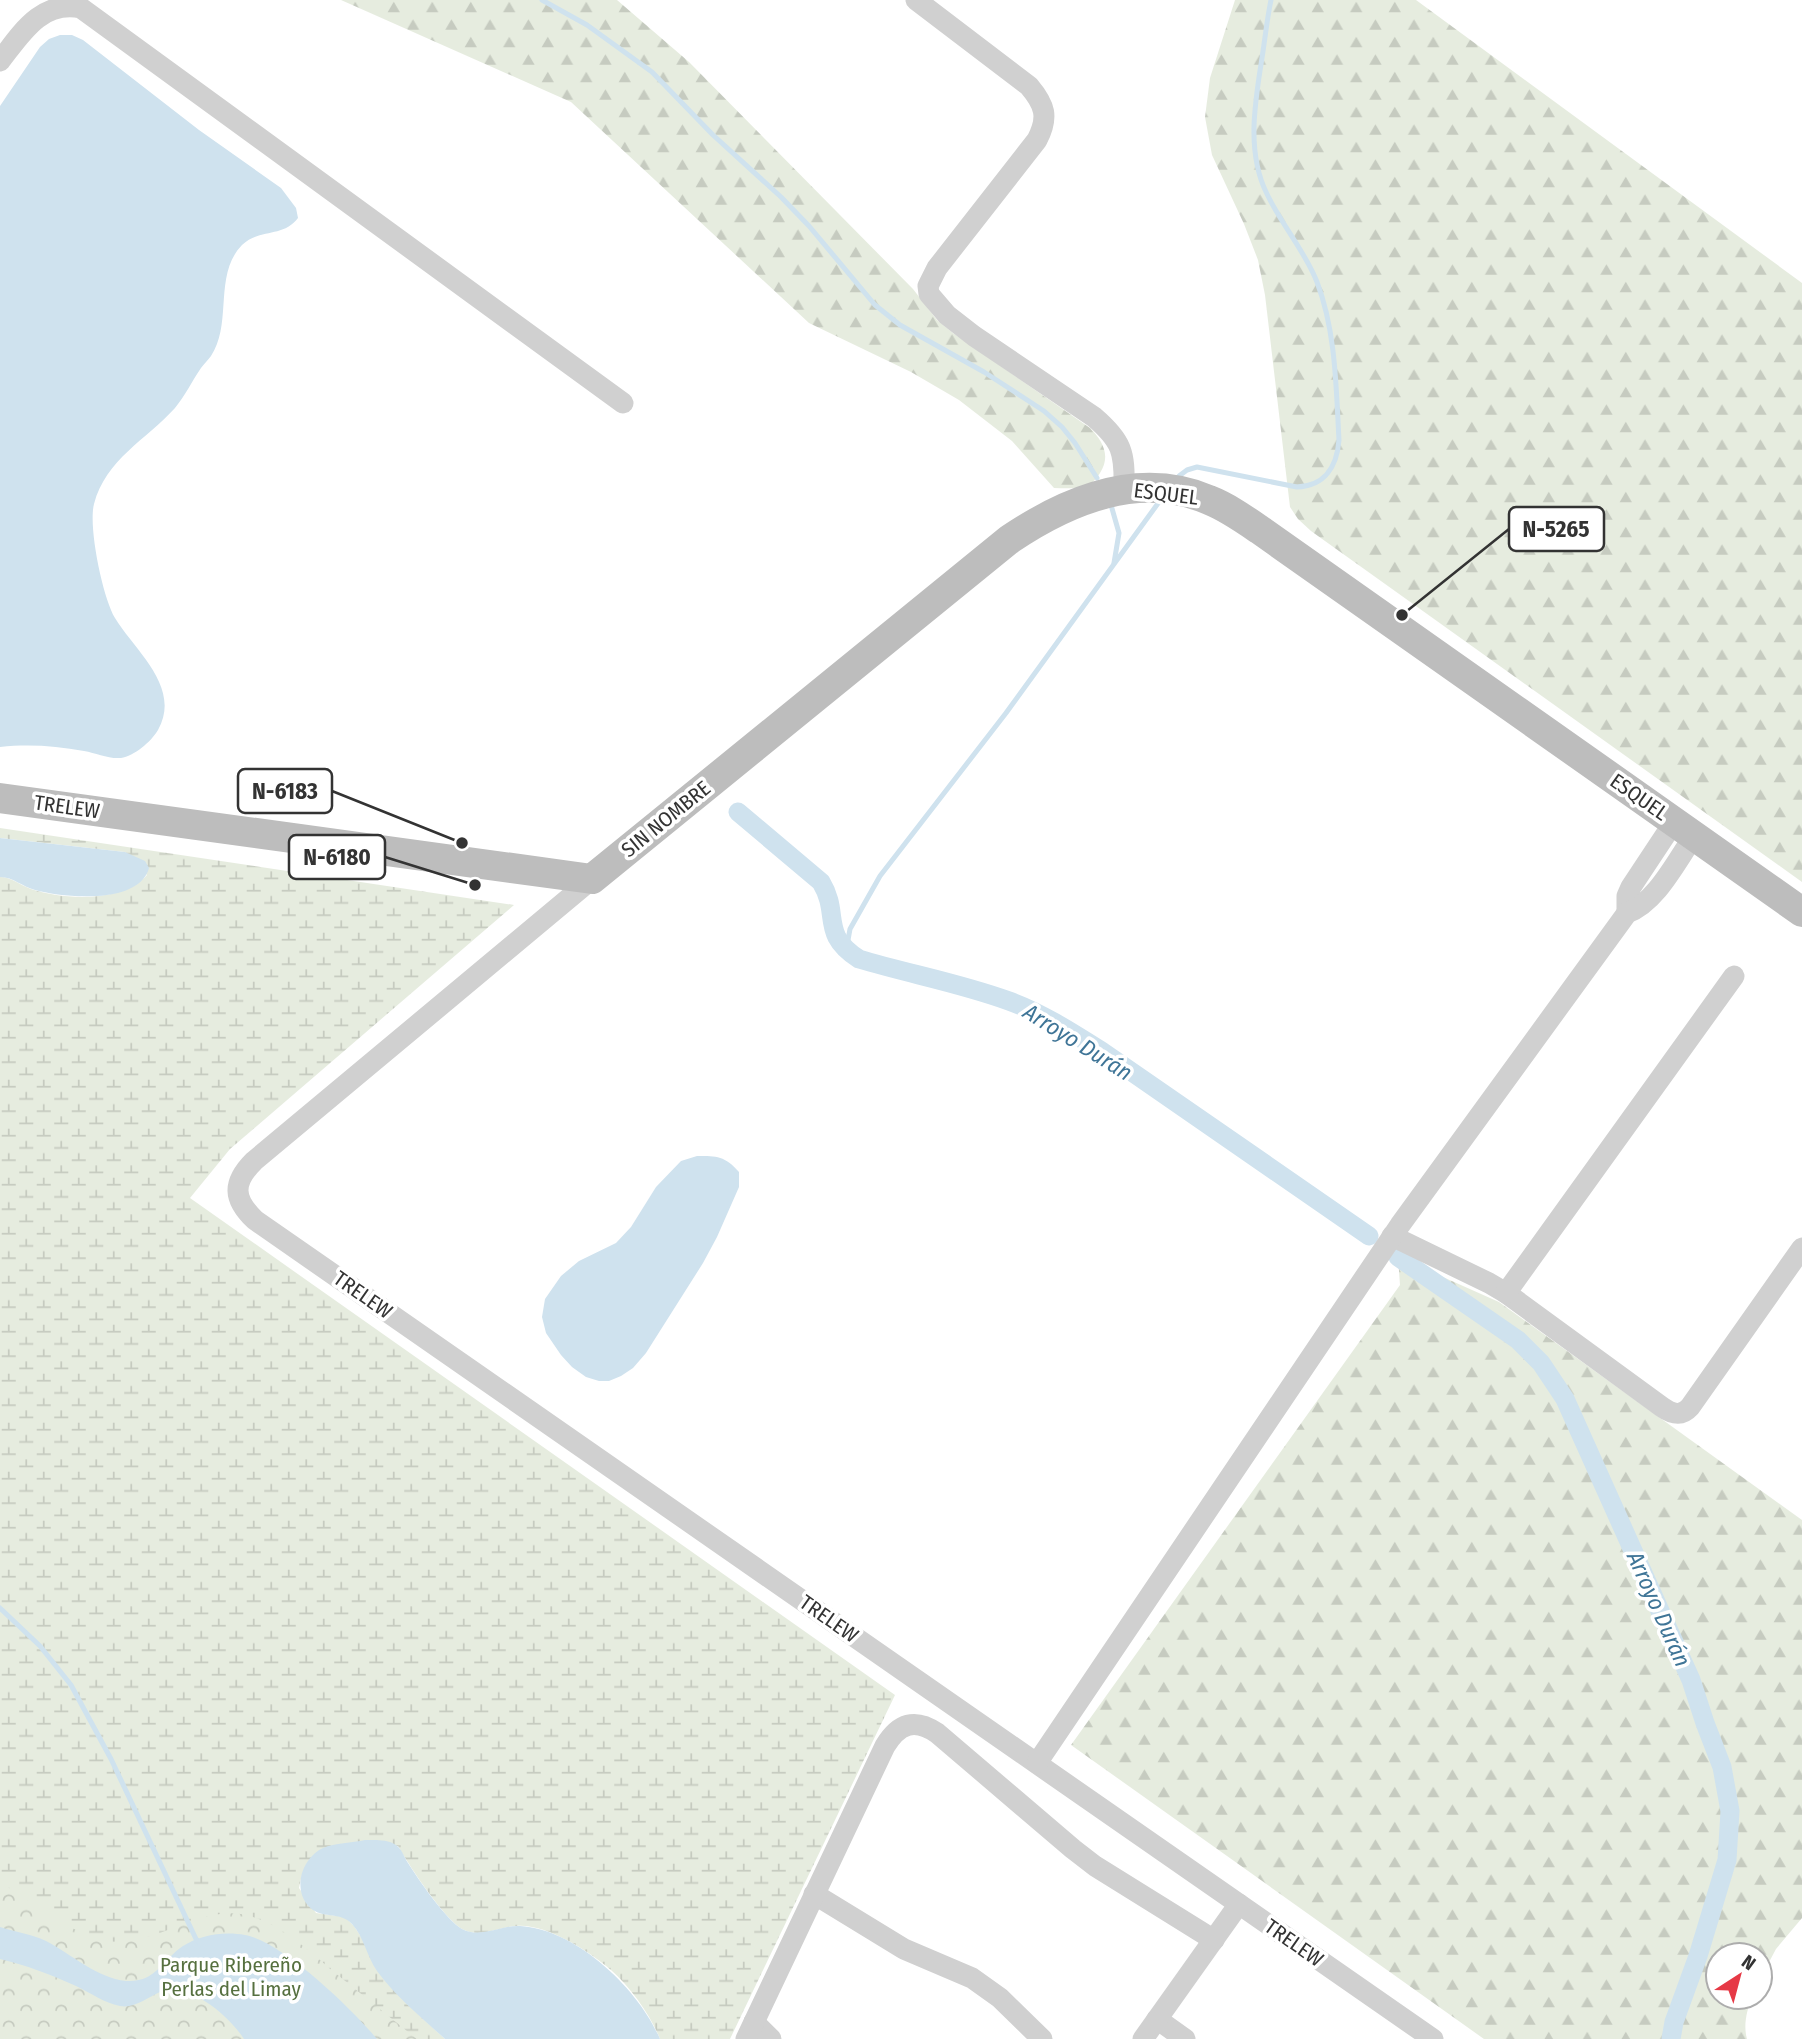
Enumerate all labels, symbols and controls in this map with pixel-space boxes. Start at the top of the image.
street label: ESQUEL [1132,477,1200,511]
callout: N-5265 [1509,507,1604,551]
text: N-5265 [1522,515,1590,543]
street label: ESQUEL [1605,768,1674,827]
callout: N-6183 [238,769,332,813]
street label: SIN NOMBRE [616,775,716,863]
text: N-6183 [252,777,318,805]
street label: TRELEW [33,790,102,824]
callout: N-6180 [289,835,385,879]
text: N-6180 [303,843,371,871]
water label: Arroyo Durán [1017,997,1138,1087]
street label: TRELEW [329,1265,398,1325]
water label: Arroyo Durán [1621,1546,1697,1671]
street label: TRELEW [795,1589,864,1649]
street label: TRELEW [1260,1913,1329,1973]
north arrow [1704,1941,1774,2011]
text: N [1737,1950,1760,1975]
park label: Parque Ribereño Perlas del Limay [160,1952,302,2002]

